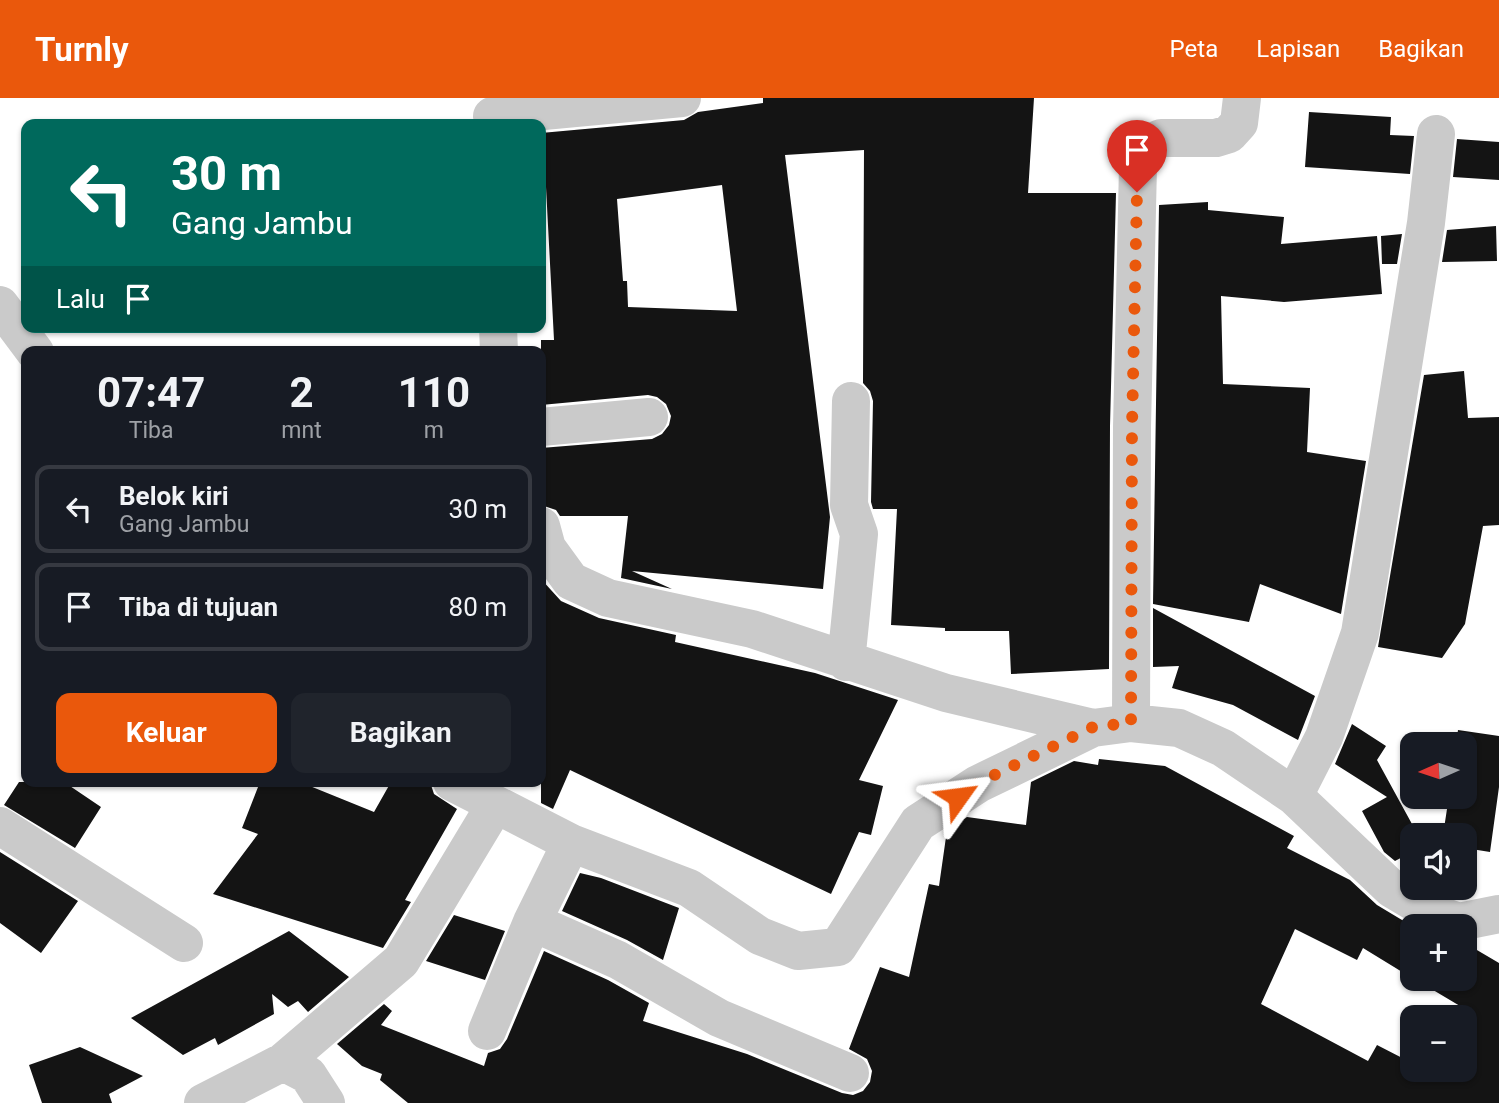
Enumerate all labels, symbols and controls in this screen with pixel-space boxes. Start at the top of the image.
text: Turnly [35,30,129,69]
text: Peta [1170,35,1218,63]
text: Lapisan [1256,35,1340,63]
text: Bagikan [1378,35,1464,63]
pin [1107,120,1167,192]
icon: arrive [1118,131,1156,169]
text: 30 m [171,145,282,202]
icon: left [56,147,147,238]
text: Gang Jambu [171,204,353,242]
icon: arrive [119,280,157,318]
text: Lalu [56,284,105,314]
text: 07:47 [97,368,205,417]
text: 2 [289,368,314,417]
text: 110 [398,368,470,417]
text: Tiba [129,417,174,444]
text: mnt [281,417,322,444]
text: m [424,417,444,444]
text: Belok kiri [119,481,229,511]
icon: left [60,490,98,528]
text: 30 m [449,494,507,524]
text: Gang Jambu [119,511,249,538]
icon: arrive [60,588,98,626]
text: Tiba di tujuan [119,592,278,622]
text: 80 m [449,592,507,622]
button: Keluar [56,693,277,773]
button: Bagikan [291,693,511,773]
north arrow [1400,732,1477,808]
map controls [1400,732,1477,1082]
position arrow [921,760,995,834]
button: sound [1400,823,1477,900]
button: + [1400,914,1477,991]
button: − [1400,1005,1477,1082]

